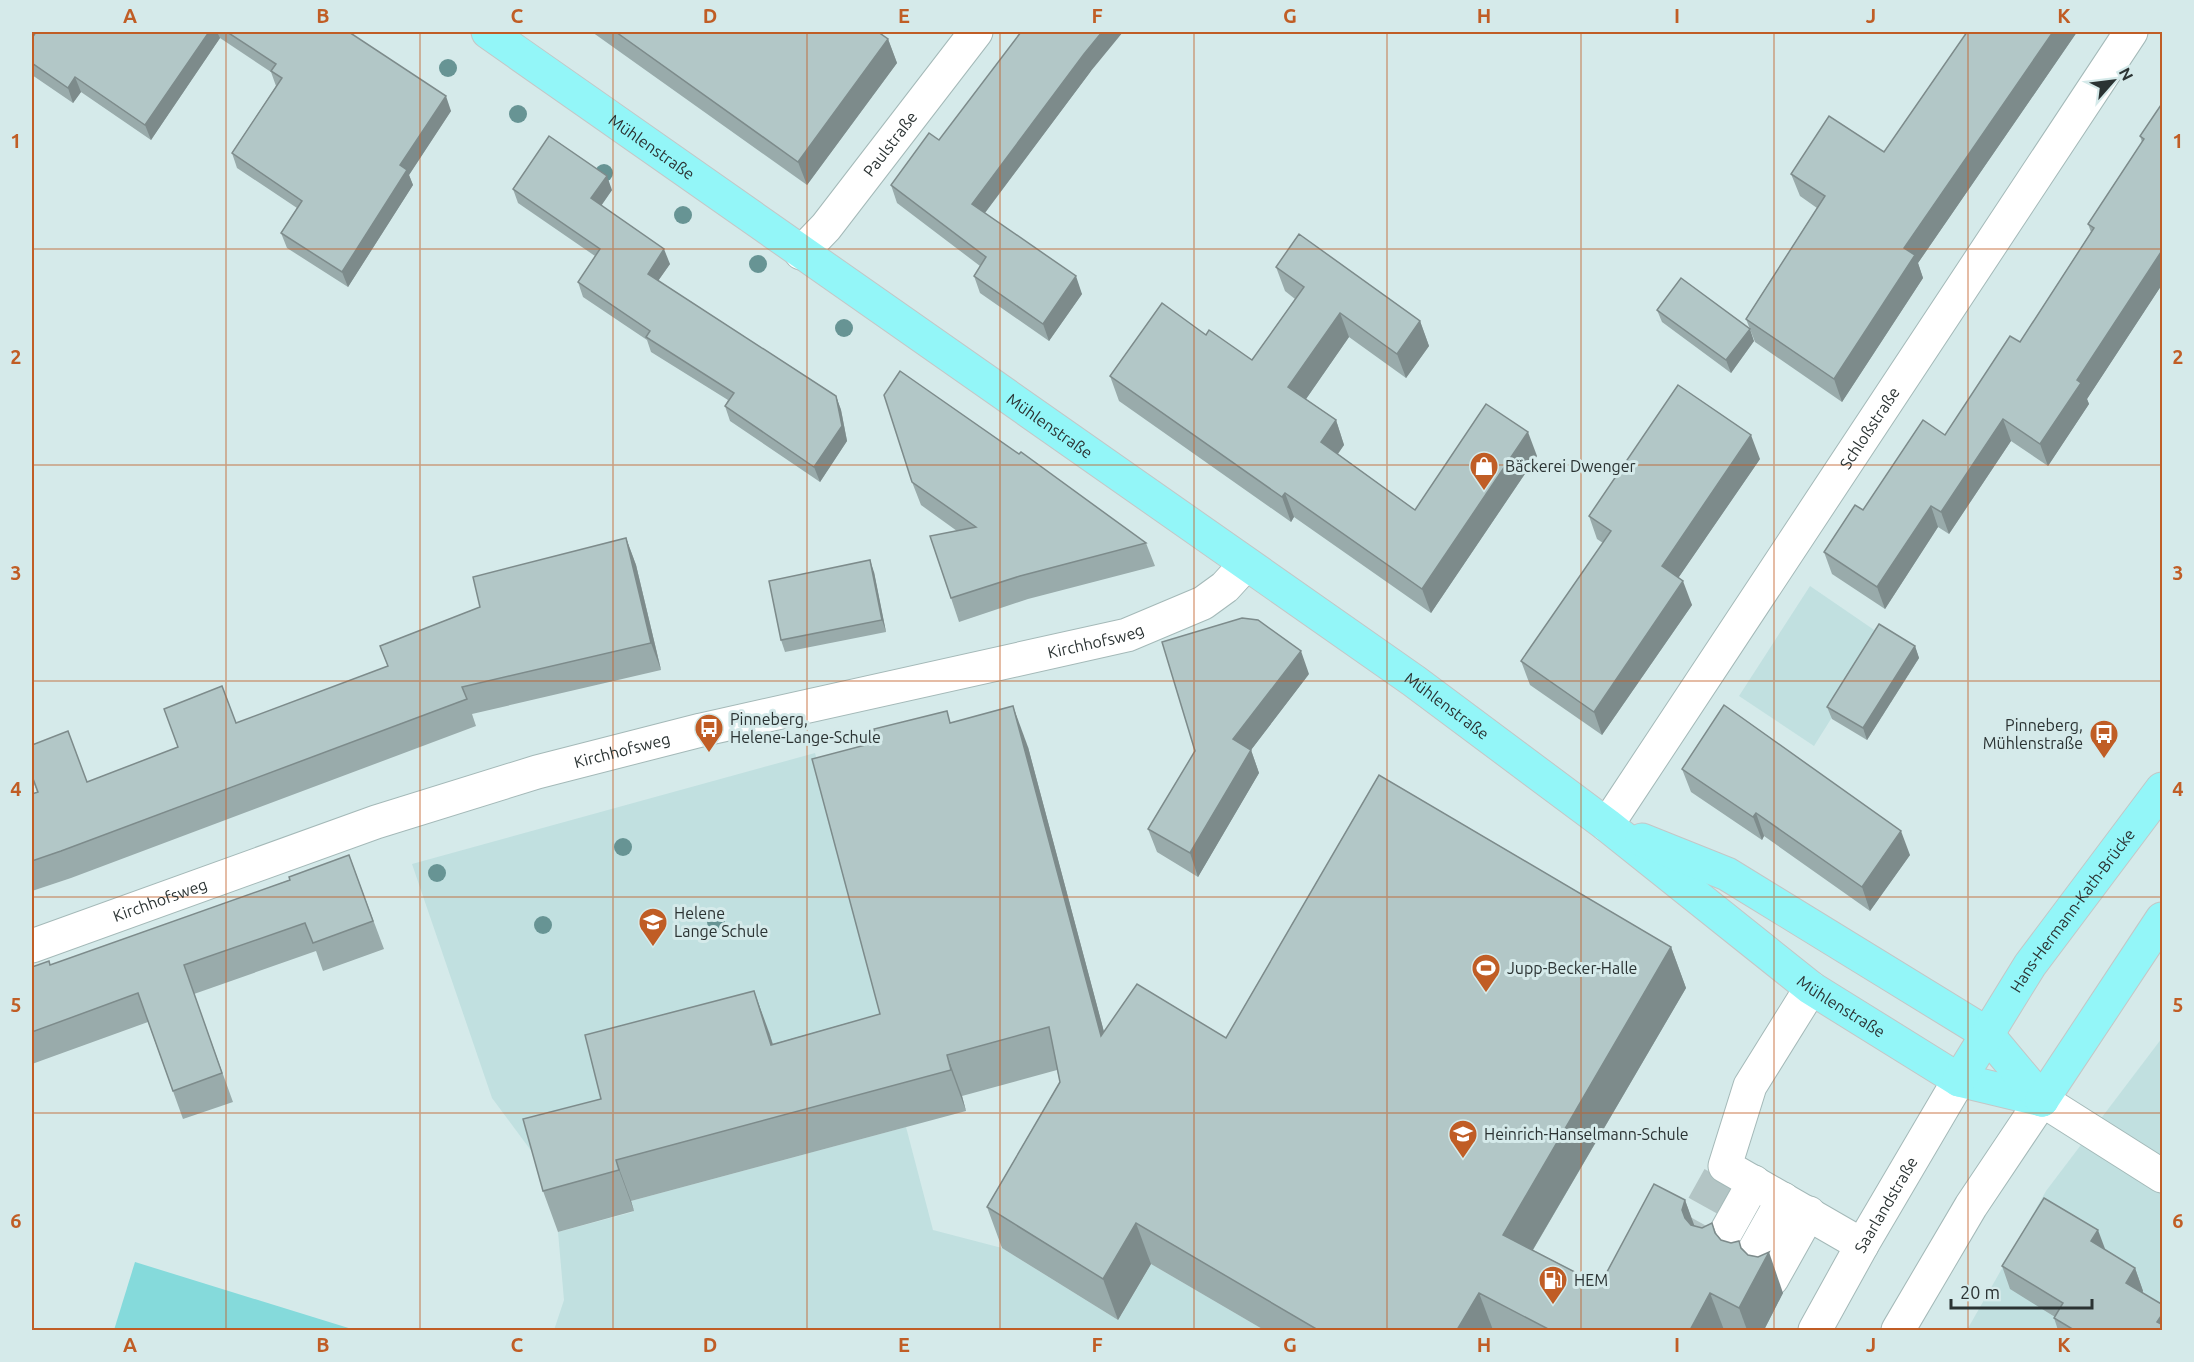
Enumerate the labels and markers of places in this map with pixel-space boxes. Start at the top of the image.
shop icon: Bäckerei Dwenger [1468,450,1500,492]
place label: Bäckerei Dwenger [1505,457,1636,475]
place label: Pinneberg, Helene-Lange-Schule [730,710,881,746]
bus stop icon: Pinneberg, Helene-Lange-Schule [693,712,725,754]
place label: Pinneberg, Mühlenstraße [1983,716,2083,752]
bus stop icon: Pinneberg, Mühlenstraße [2088,718,2120,760]
place label: Helene Lange Schule [674,904,768,940]
school or university icon: Helene Lange Schule [637,906,669,948]
sports icon: Jupp-Becker-Halle [1470,952,1502,994]
place label: Jupp-Becker-Halle [1507,959,1637,977]
school or university icon: Heinrich-Hanselmann-Schule [1447,1118,1479,1160]
place label: Heinrich-Hanselmann-Schule [1484,1125,1689,1143]
fuel station icon: HEM [1537,1264,1569,1306]
place label: HEM [1574,1271,1608,1289]

